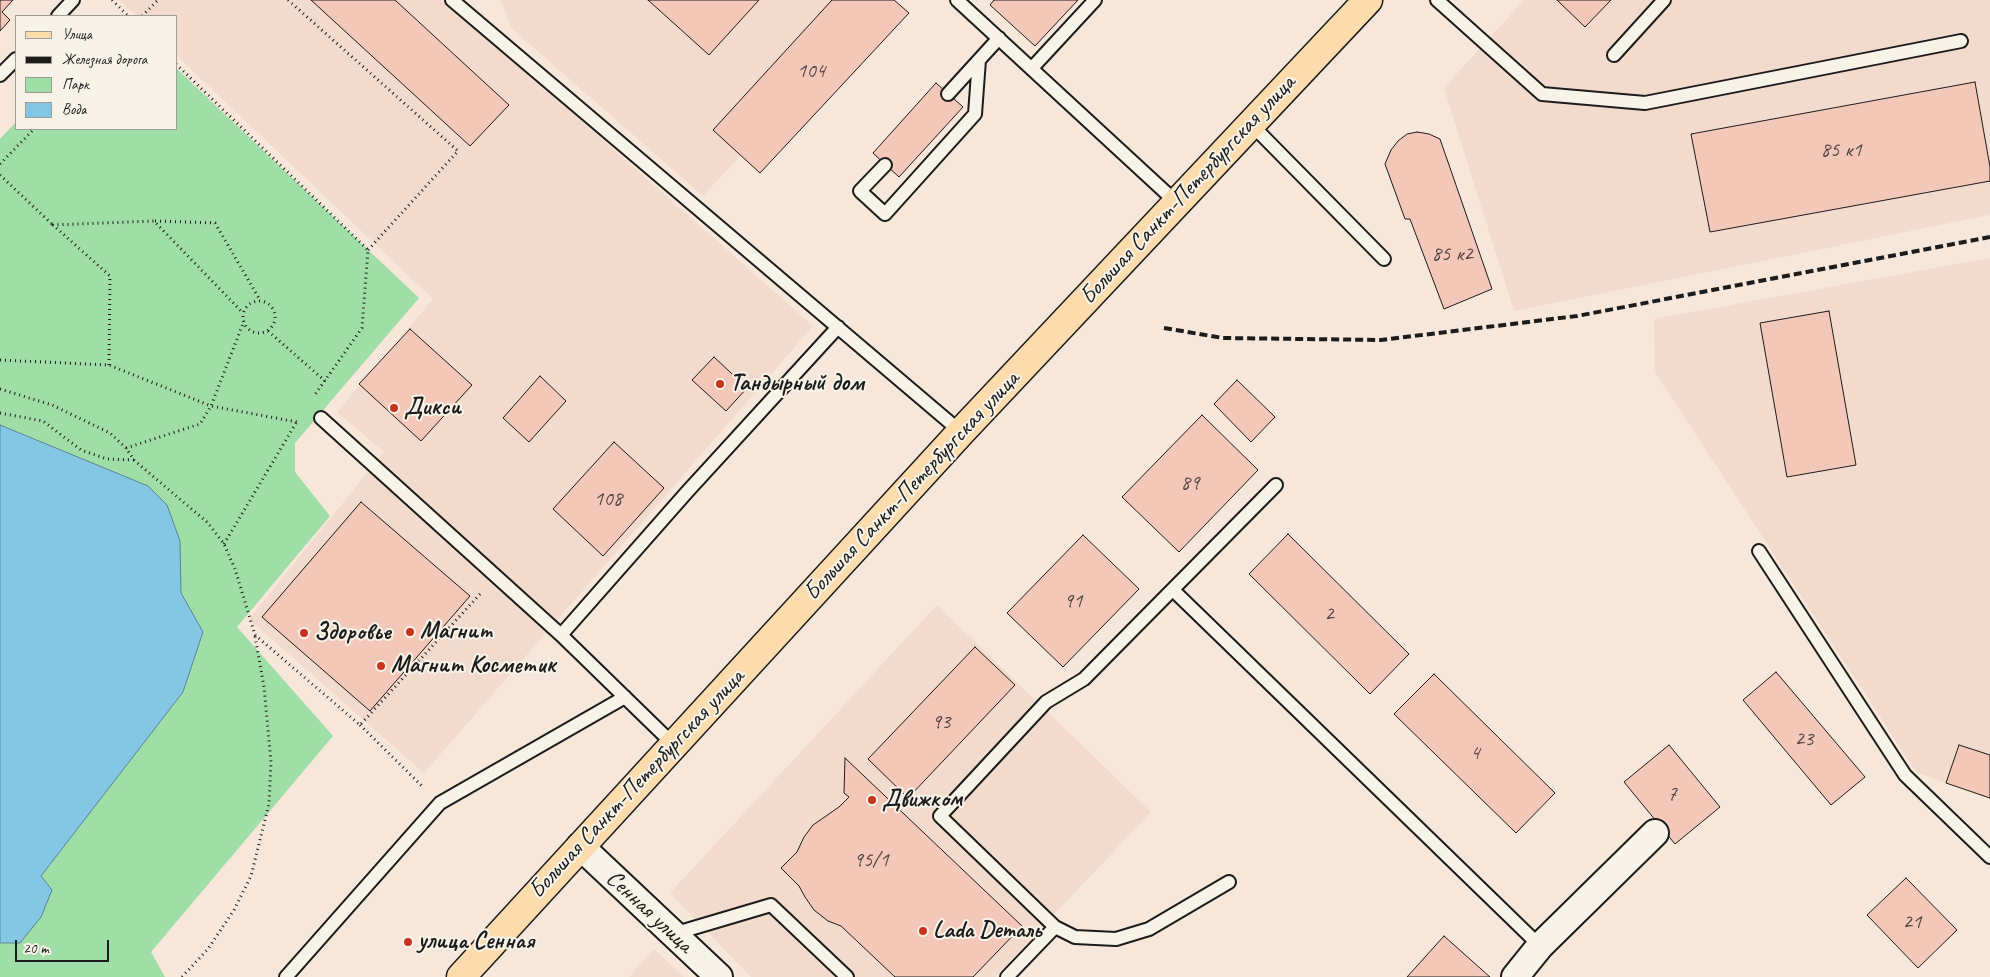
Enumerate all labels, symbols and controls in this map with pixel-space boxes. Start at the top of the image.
legend [15,15,178,130]
text: Улица [62,25,92,44]
text: Железная дорога [62,50,147,69]
house number: 104 [797,58,825,84]
street label: Большая Санкт-Петербургская улица [1074,69,1302,311]
text: Парк [62,75,89,94]
text: Вода [62,100,86,119]
house number: 85 к1 [1820,137,1862,163]
house number: 85 к2 [1431,241,1473,267]
street label: Большая Санкт-Петербургская улица [798,365,1026,607]
place label: Тандырный дом [730,370,864,398]
marker: Тандырный дом [714,378,726,390]
place label: Дикси [404,394,461,422]
marker: Дикси [388,402,400,414]
house number: 89 [1181,470,1199,496]
house number: 108 [594,486,622,512]
house number: 91 [1064,588,1082,614]
house number: 2 [1324,601,1334,627]
place label: Магнит [420,618,493,646]
place label: Здоровье [314,619,391,647]
marker: Магнит [404,626,416,638]
marker: Здоровье [298,627,310,639]
place label: Магнит Косметик [391,652,555,680]
marker: Магнит Косметик [375,660,387,672]
street label: Большая Санкт-Петербургская улица [523,663,751,905]
house number: 93 [932,709,950,735]
house number: 23 [1795,726,1813,752]
house number: 4 [1470,740,1480,766]
house number: 7 [1667,781,1677,807]
place label: Движком [882,786,962,814]
marker: Движком [866,794,878,806]
house number: 95/1 [853,847,889,873]
street label: Сенная улица [599,864,699,960]
house number: 21 [1903,909,1921,935]
place label: Lada Dеталь [933,917,1042,945]
marker: Lada Dеталь [917,925,929,937]
place label: улица Сенная [418,928,534,956]
scale bar [18,930,111,962]
marker: улица Сенная [402,936,414,948]
text: 20 m [23,939,49,958]

